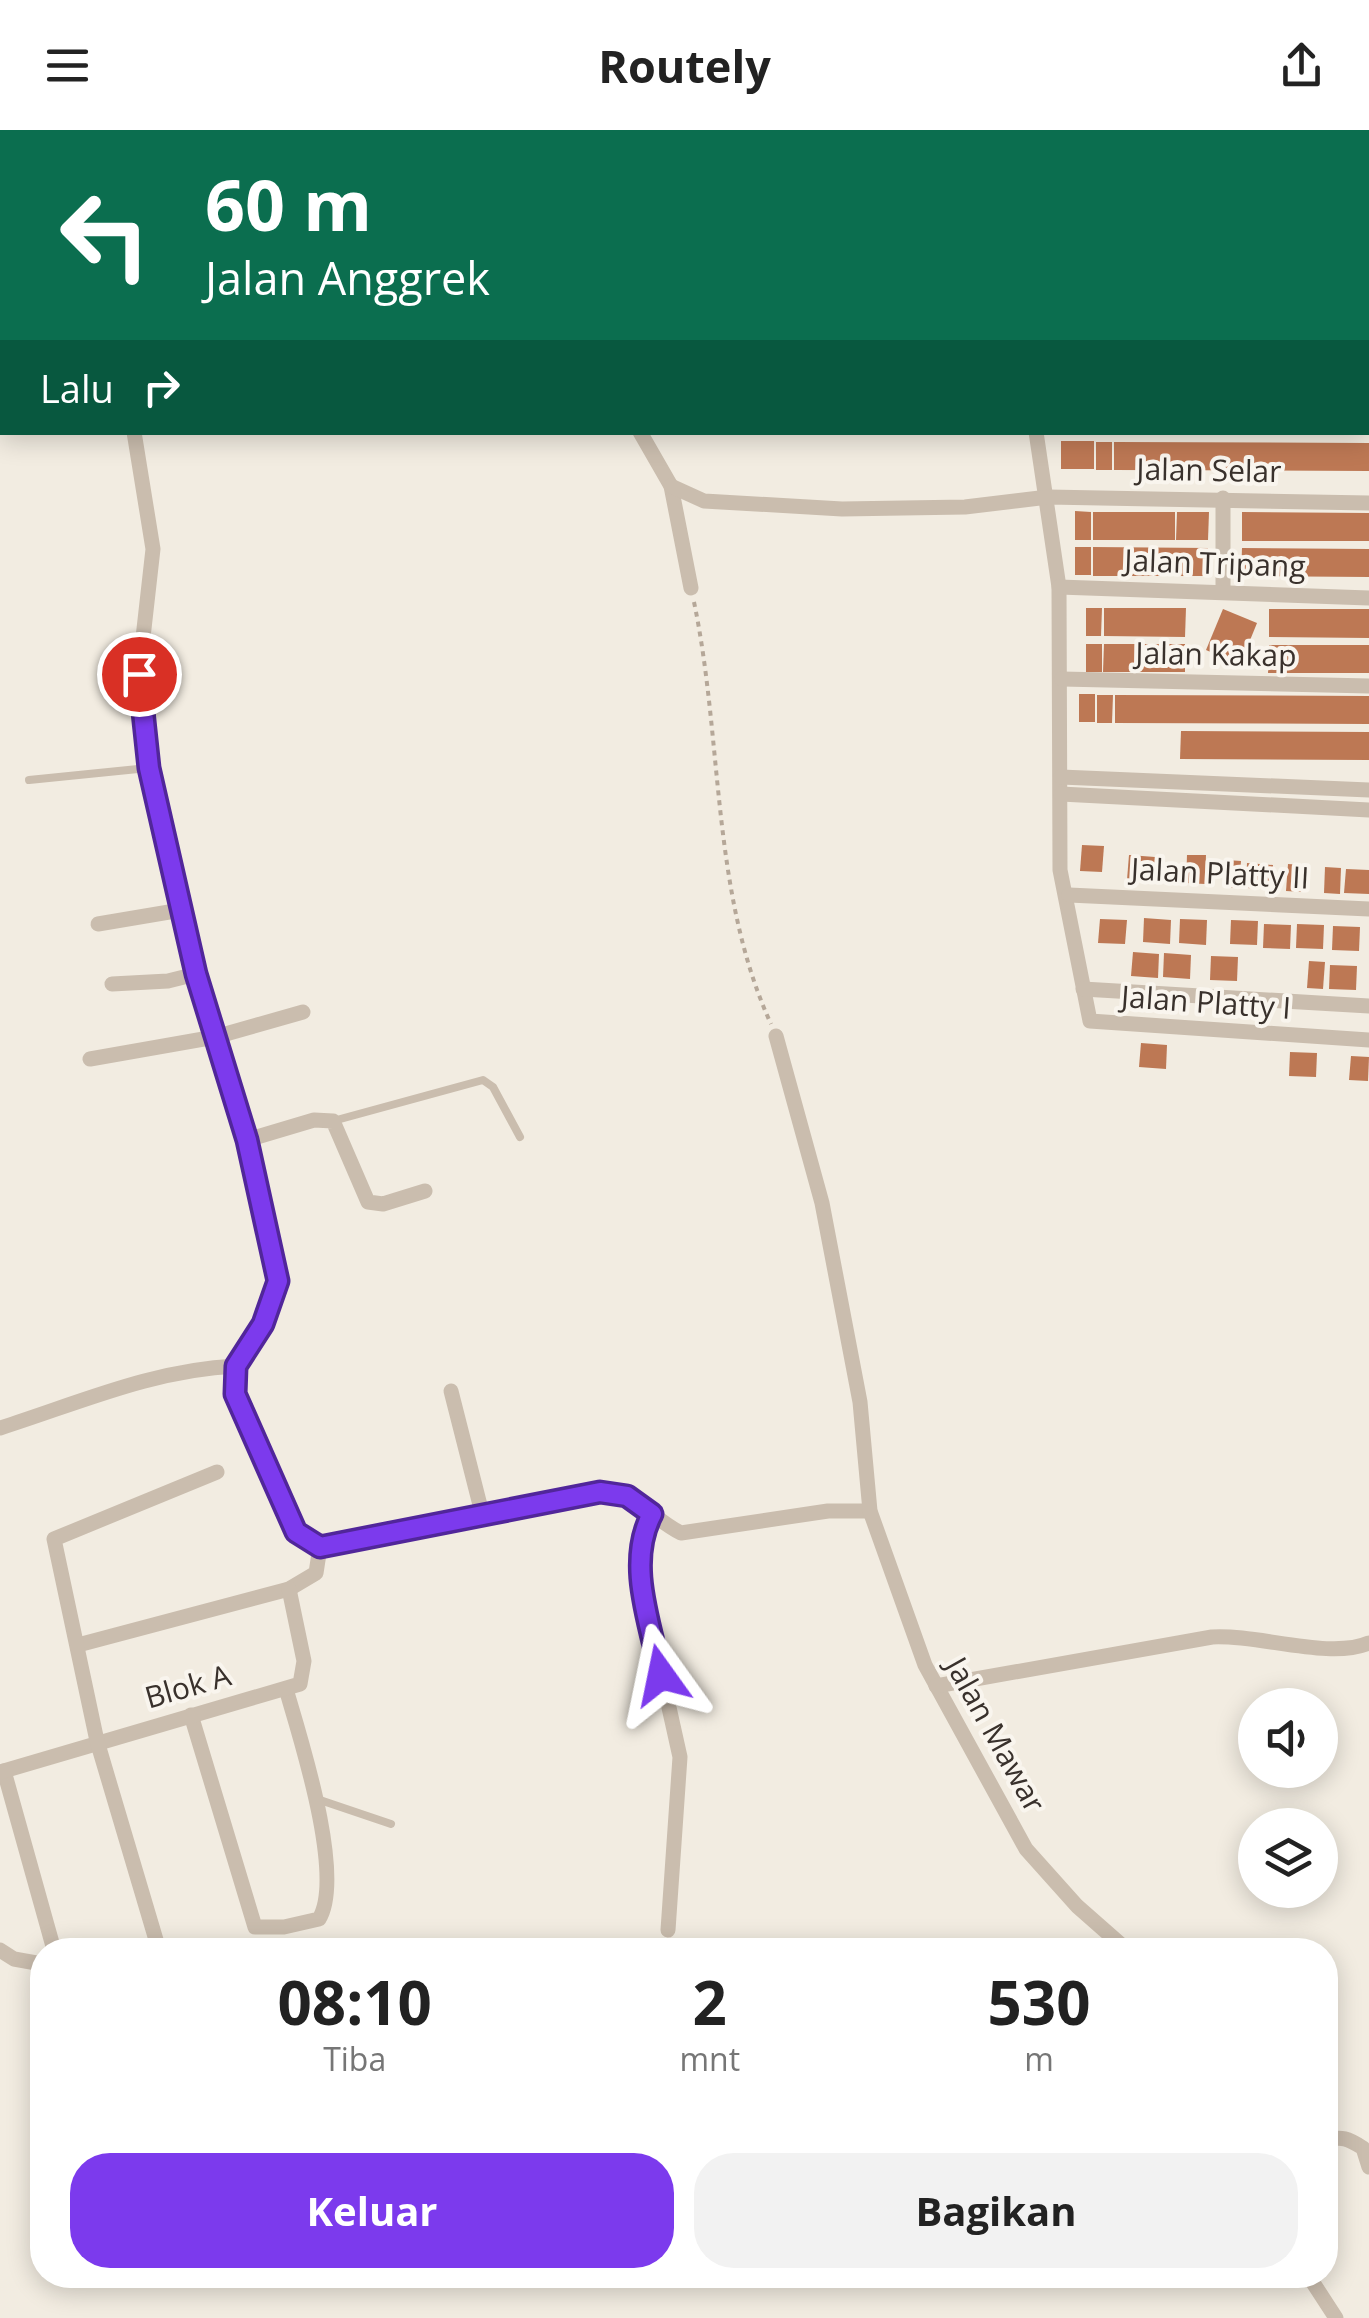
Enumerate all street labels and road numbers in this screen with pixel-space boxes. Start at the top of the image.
street label: Jalan Selar [1133,448,1282,491]
street label: Jalan Tripang [1121,539,1306,586]
street label: Jalan Kakap [1132,632,1297,675]
street label: Jalan Platty II [1127,847,1310,898]
street label: Jalan Platty I [1117,975,1292,1028]
street label: Jalan Mawar [935,1647,1056,1819]
street label: Blok A [140,1654,235,1717]

